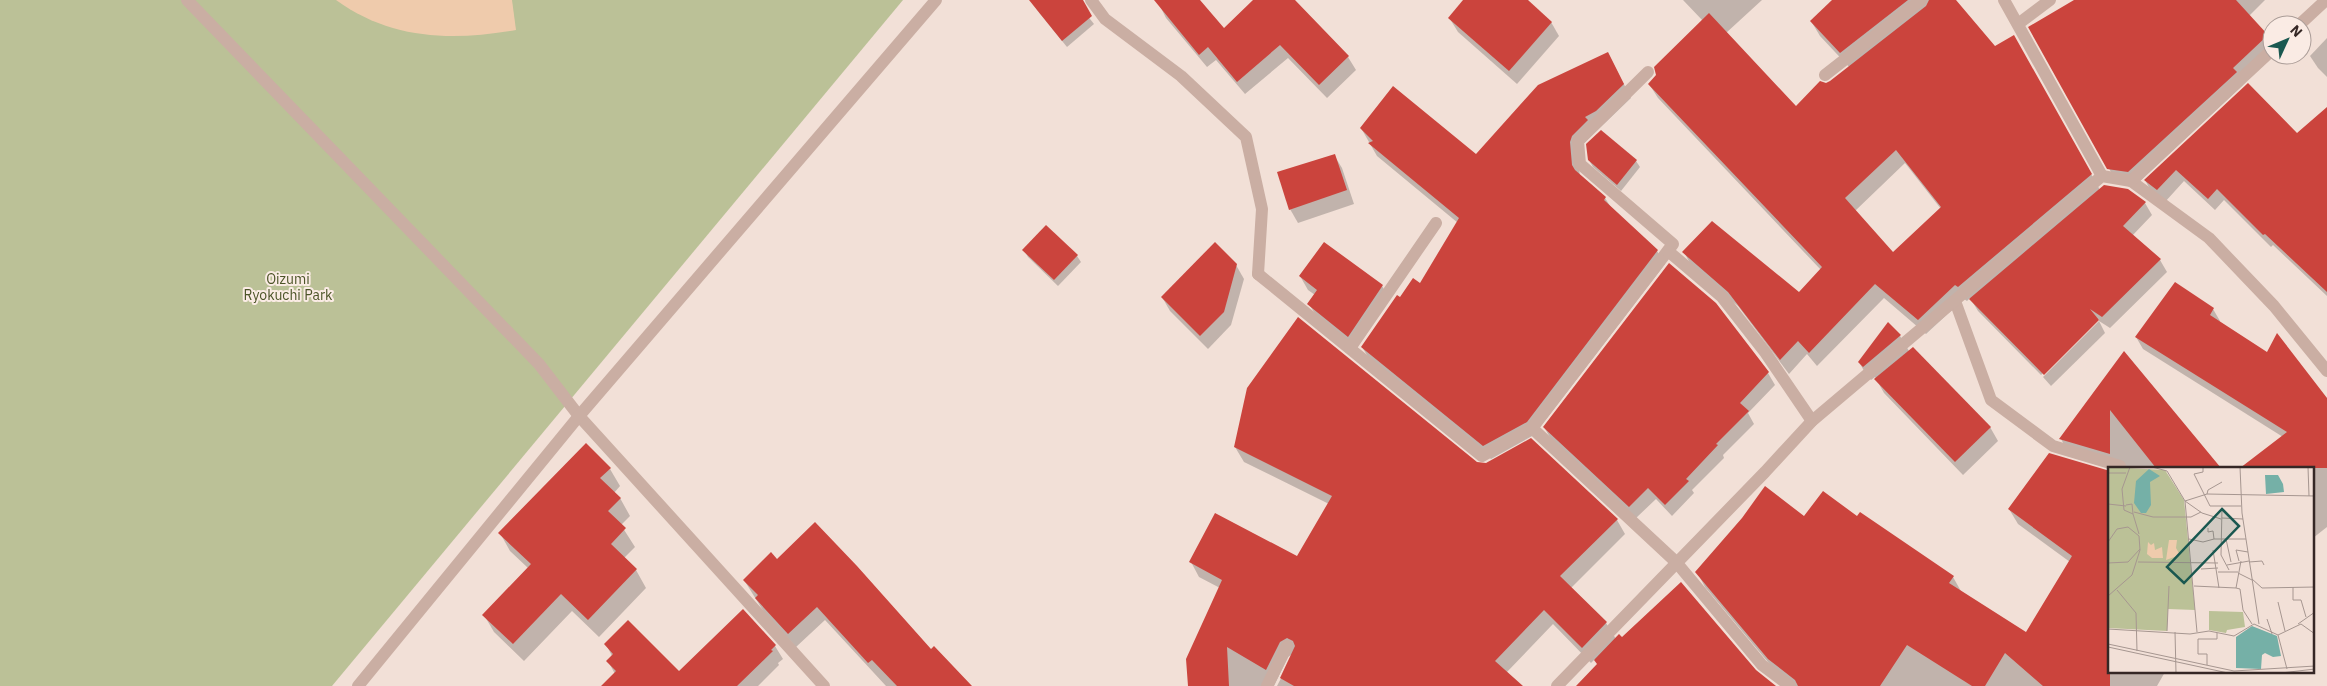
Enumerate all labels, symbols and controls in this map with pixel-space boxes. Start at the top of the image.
north arrow [2262,15,2312,65]
text: N [2286,21,2306,41]
park label: Oizumi Ryokuchi Park [244,270,333,304]
inset map [2108,467,2314,674]

